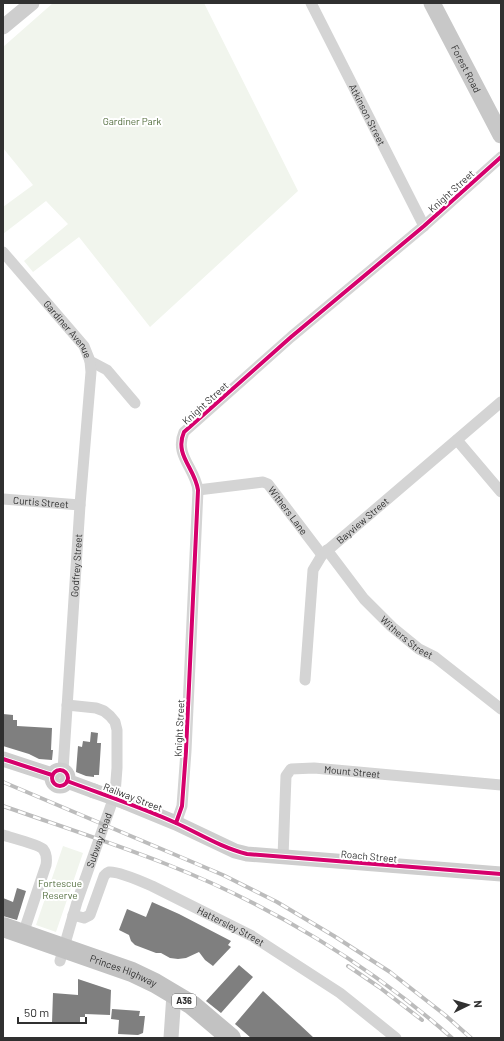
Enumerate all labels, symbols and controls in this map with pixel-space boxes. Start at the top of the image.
street label: Forest Road [449,43,484,94]
street label: Atkinson Street [347,82,388,148]
park label: Gardiner Park [103,115,161,127]
street label: Knight Street [426,167,477,215]
street label: Gardiner Avenue [41,298,94,360]
street label: Knight Street [180,379,231,427]
street label: Withers Lane [266,484,310,537]
street label: Curtis Street [13,494,69,510]
street label: Bayview Street [334,495,391,546]
street label: Godfrey Street [68,533,84,597]
street label: Withers Street [378,613,435,661]
street label: Knight Street [171,699,187,757]
street label: Mount Street [324,763,381,780]
street label: Railway Street [102,780,164,814]
street label: Subway Road [84,811,114,869]
street label: Roach Street [340,848,398,864]
park label: Fortescue Reserve [38,877,82,901]
street label: Hattersley Street [195,904,267,949]
street label: Princes Highway [88,952,159,989]
north arrow [448,985,488,1025]
road number: A36 [172,994,196,1008]
scale bar [18,999,86,1025]
text: N [472,1000,485,1008]
text: 50 m [24,1005,49,1019]

